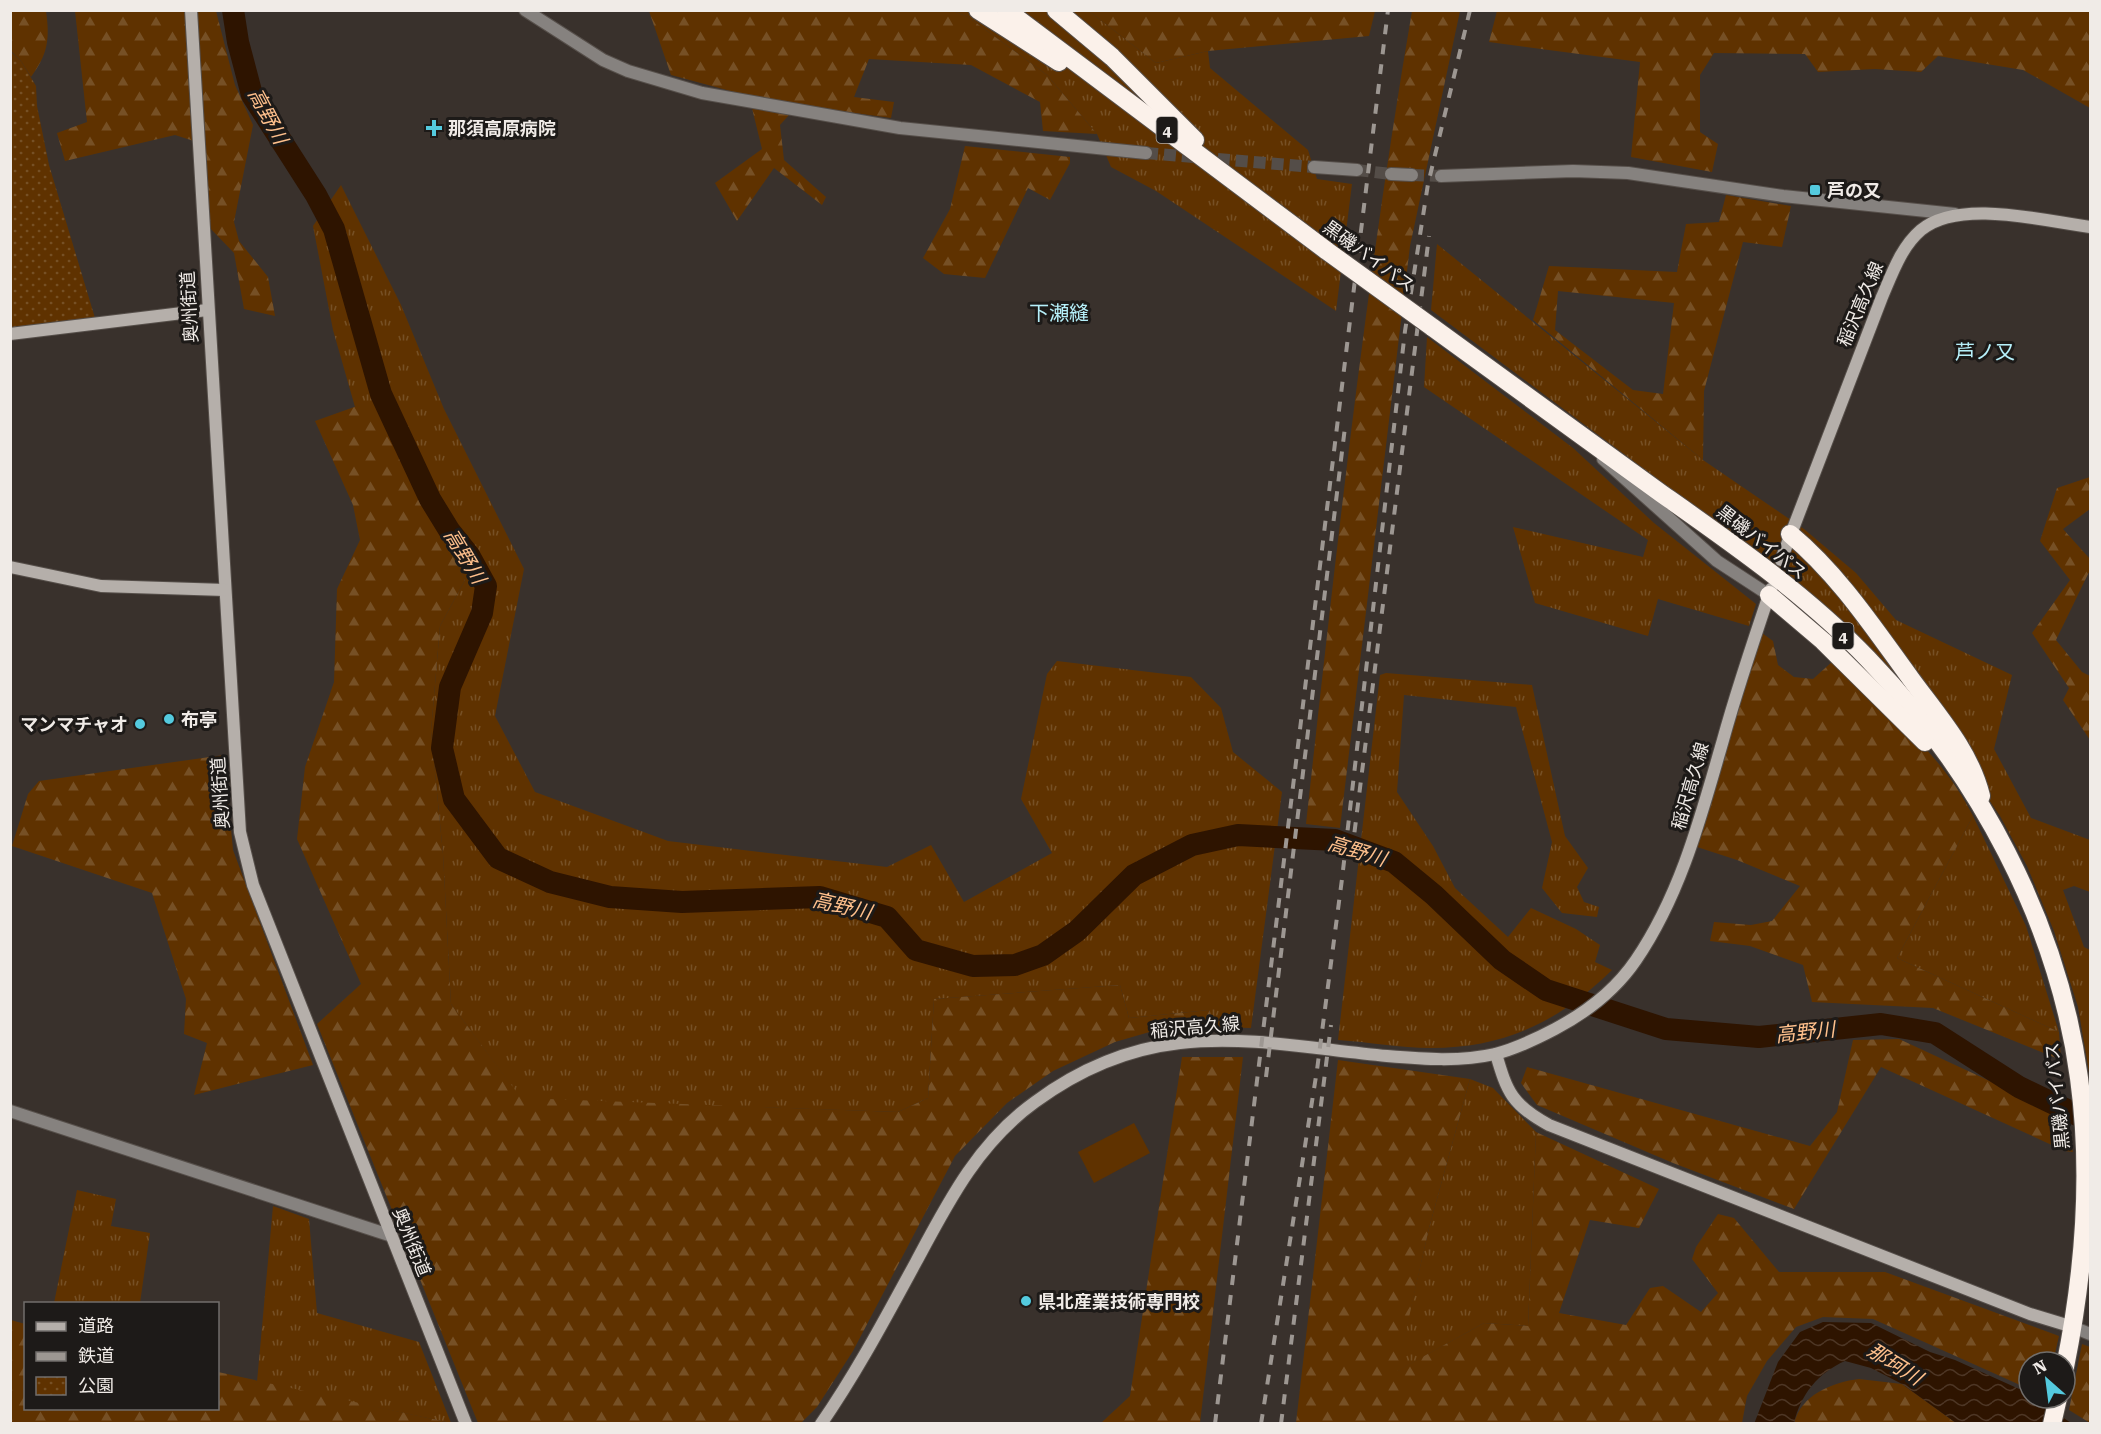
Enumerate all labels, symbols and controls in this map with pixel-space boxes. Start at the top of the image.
water label: 高野川 [243,84,294,150]
road number: 4 [1156,117,1178,143]
place label: 那須高原病院 [448,118,556,139]
marker: 那須高原病院 [425,119,443,137]
place label: 芦の又 [1827,180,1881,201]
marker: 芦の又 [1808,183,1822,197]
street label: 黒磯バイパス [1319,216,1419,296]
street label: 稲沢高久線 [1833,258,1887,350]
street label: 奥州街道 [177,270,201,344]
district label: 下瀬縫 [1029,301,1089,325]
district label: 芦ノ又 [1955,340,2015,364]
street label: 黒磯バイパス [1713,501,1811,583]
water label: 高野川 [439,524,492,590]
road number: 4 [1832,623,1854,649]
place label: 布亭 [181,709,217,730]
marker: 布亭 [162,712,176,726]
place label: マンマチャオ [20,714,128,735]
marker: マンマチャオ [133,717,147,731]
street label: 稲沢高久線 [1668,740,1712,832]
street label: 奥州街道 [207,756,233,830]
water label: 高野川 [1325,831,1391,872]
water label: 高野川 [810,888,876,925]
street label: 稲沢高久線 [1149,1013,1241,1041]
water label: 高野川 [1774,1017,1838,1047]
street label: 黒磯バイパス [2041,1041,2073,1151]
street label: 奥州街道 [389,1205,435,1279]
place label: 県北産業技術専門校 [1038,1291,1200,1312]
marker: 県北産業技術専門校 [1019,1294,1033,1308]
legend [24,1302,219,1410]
text: 道路 [78,1315,114,1336]
water label: 那珂川 [1863,1338,1928,1391]
text: 鉄道 [78,1345,114,1366]
north arrow [2017,1350,2077,1410]
text: N [2030,1356,2050,1378]
text: 公園 [78,1375,114,1396]

